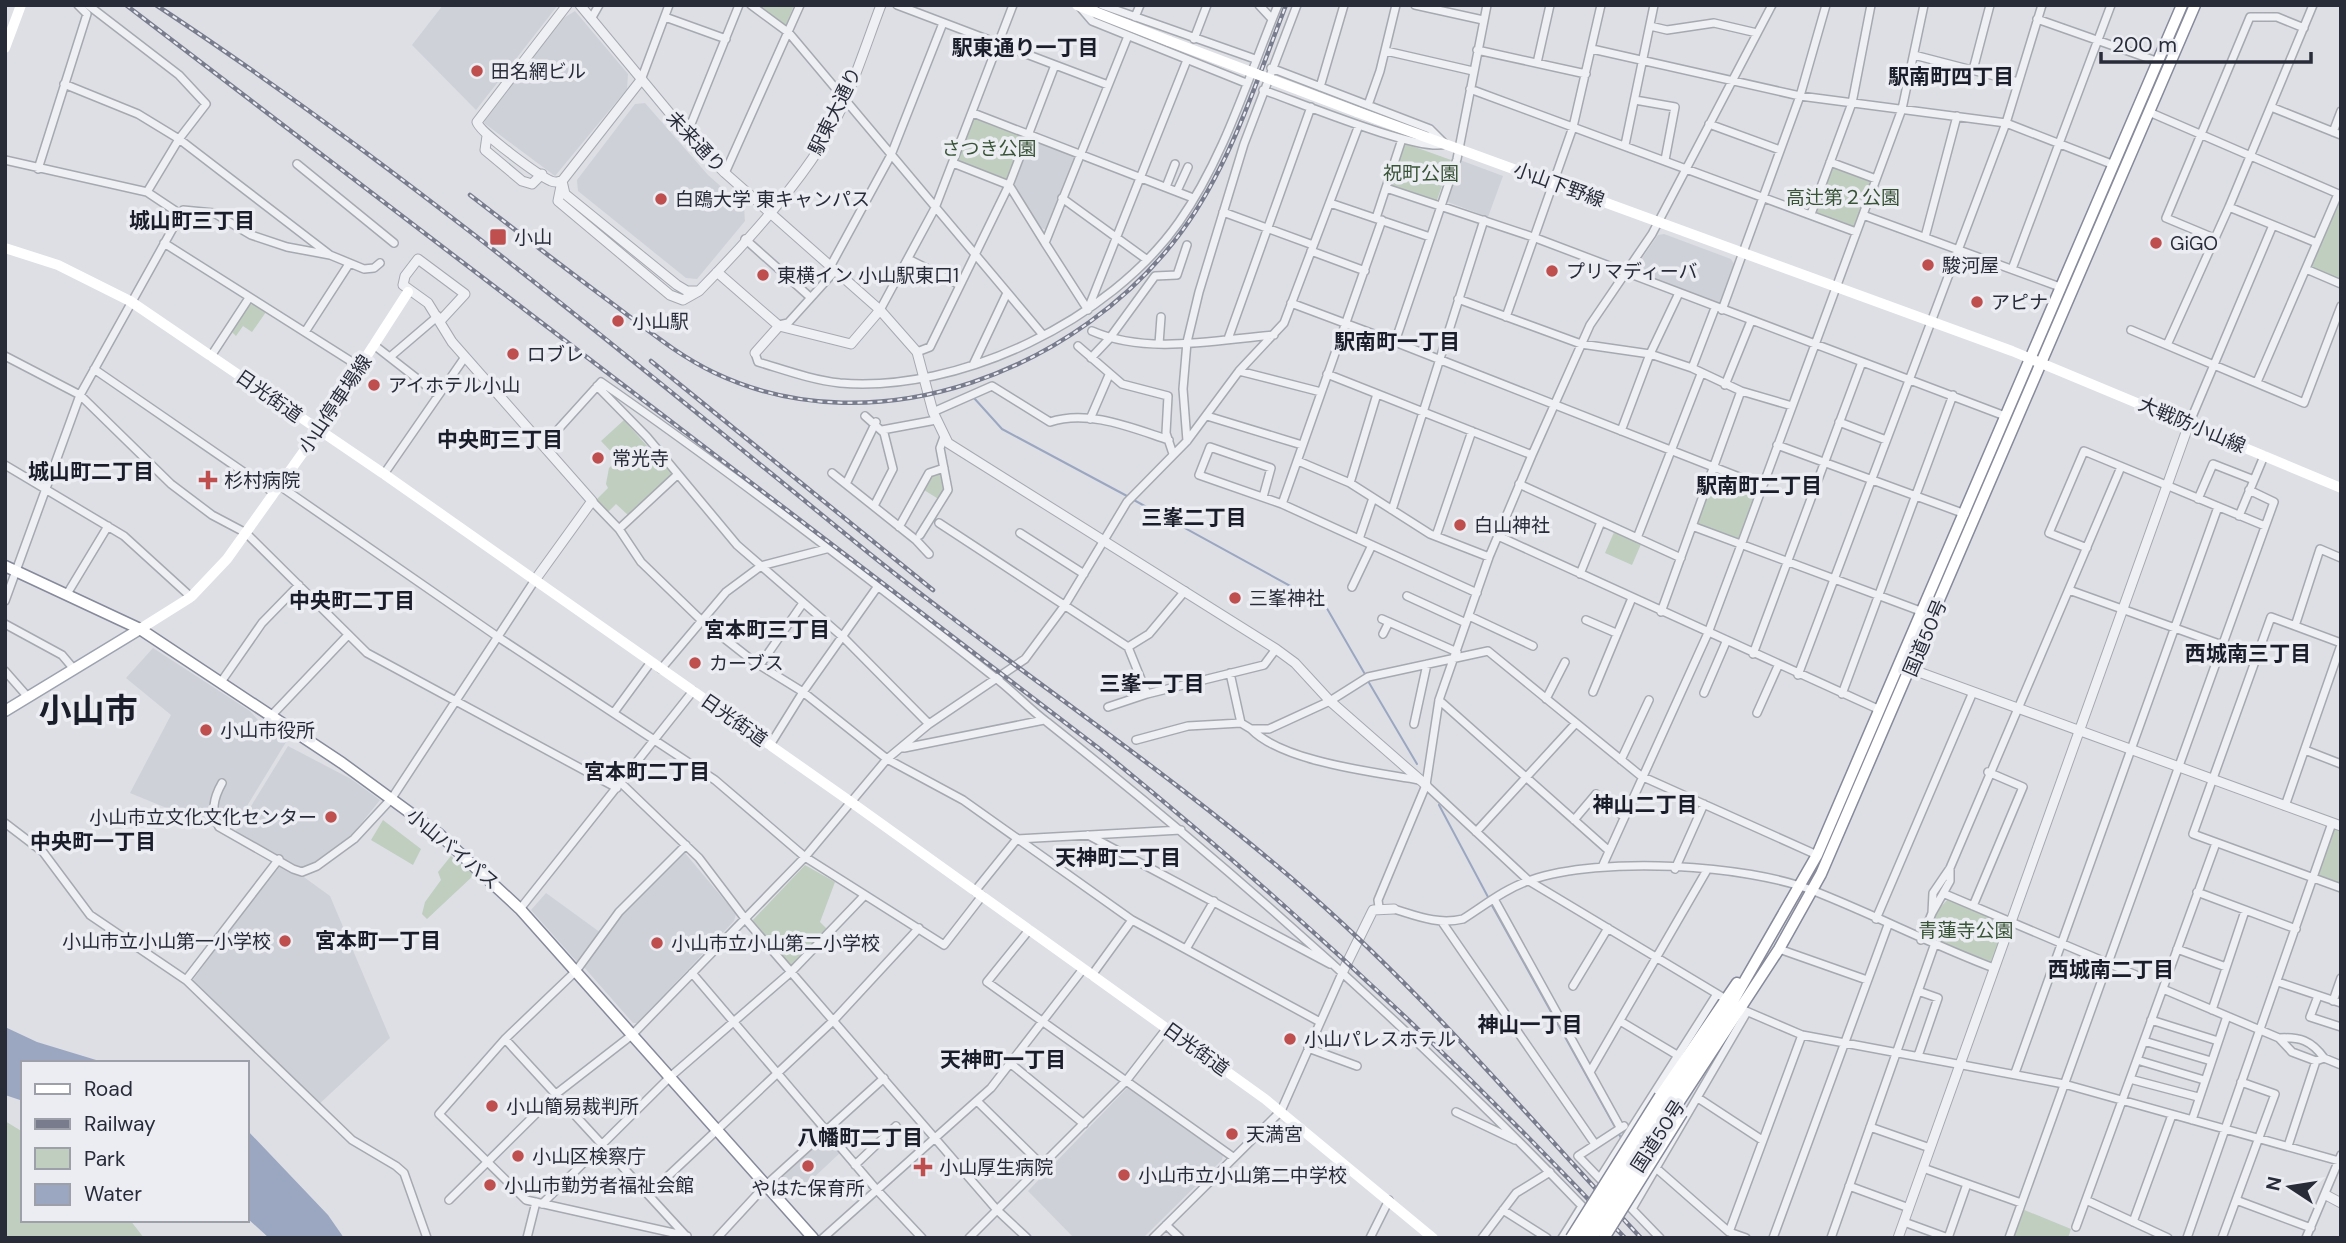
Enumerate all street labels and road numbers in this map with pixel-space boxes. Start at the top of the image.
street label: 駅東大通り [803,63,867,159]
street label: 未来通り [661,106,731,178]
street label: 小山下野線 [1510,157,1608,213]
street label: 小山停車場線 [293,350,377,458]
street label: 日光街道 [231,364,307,428]
street label: 大戦防小山線 [2135,391,2249,459]
street label: 国道50号 [1898,596,1952,680]
street label: 日光街道 [696,688,772,752]
street label: 小山バイパス [401,803,505,895]
street label: 日光街道 [1158,1017,1234,1081]
street label: 国道50号 [1625,1095,1691,1177]

